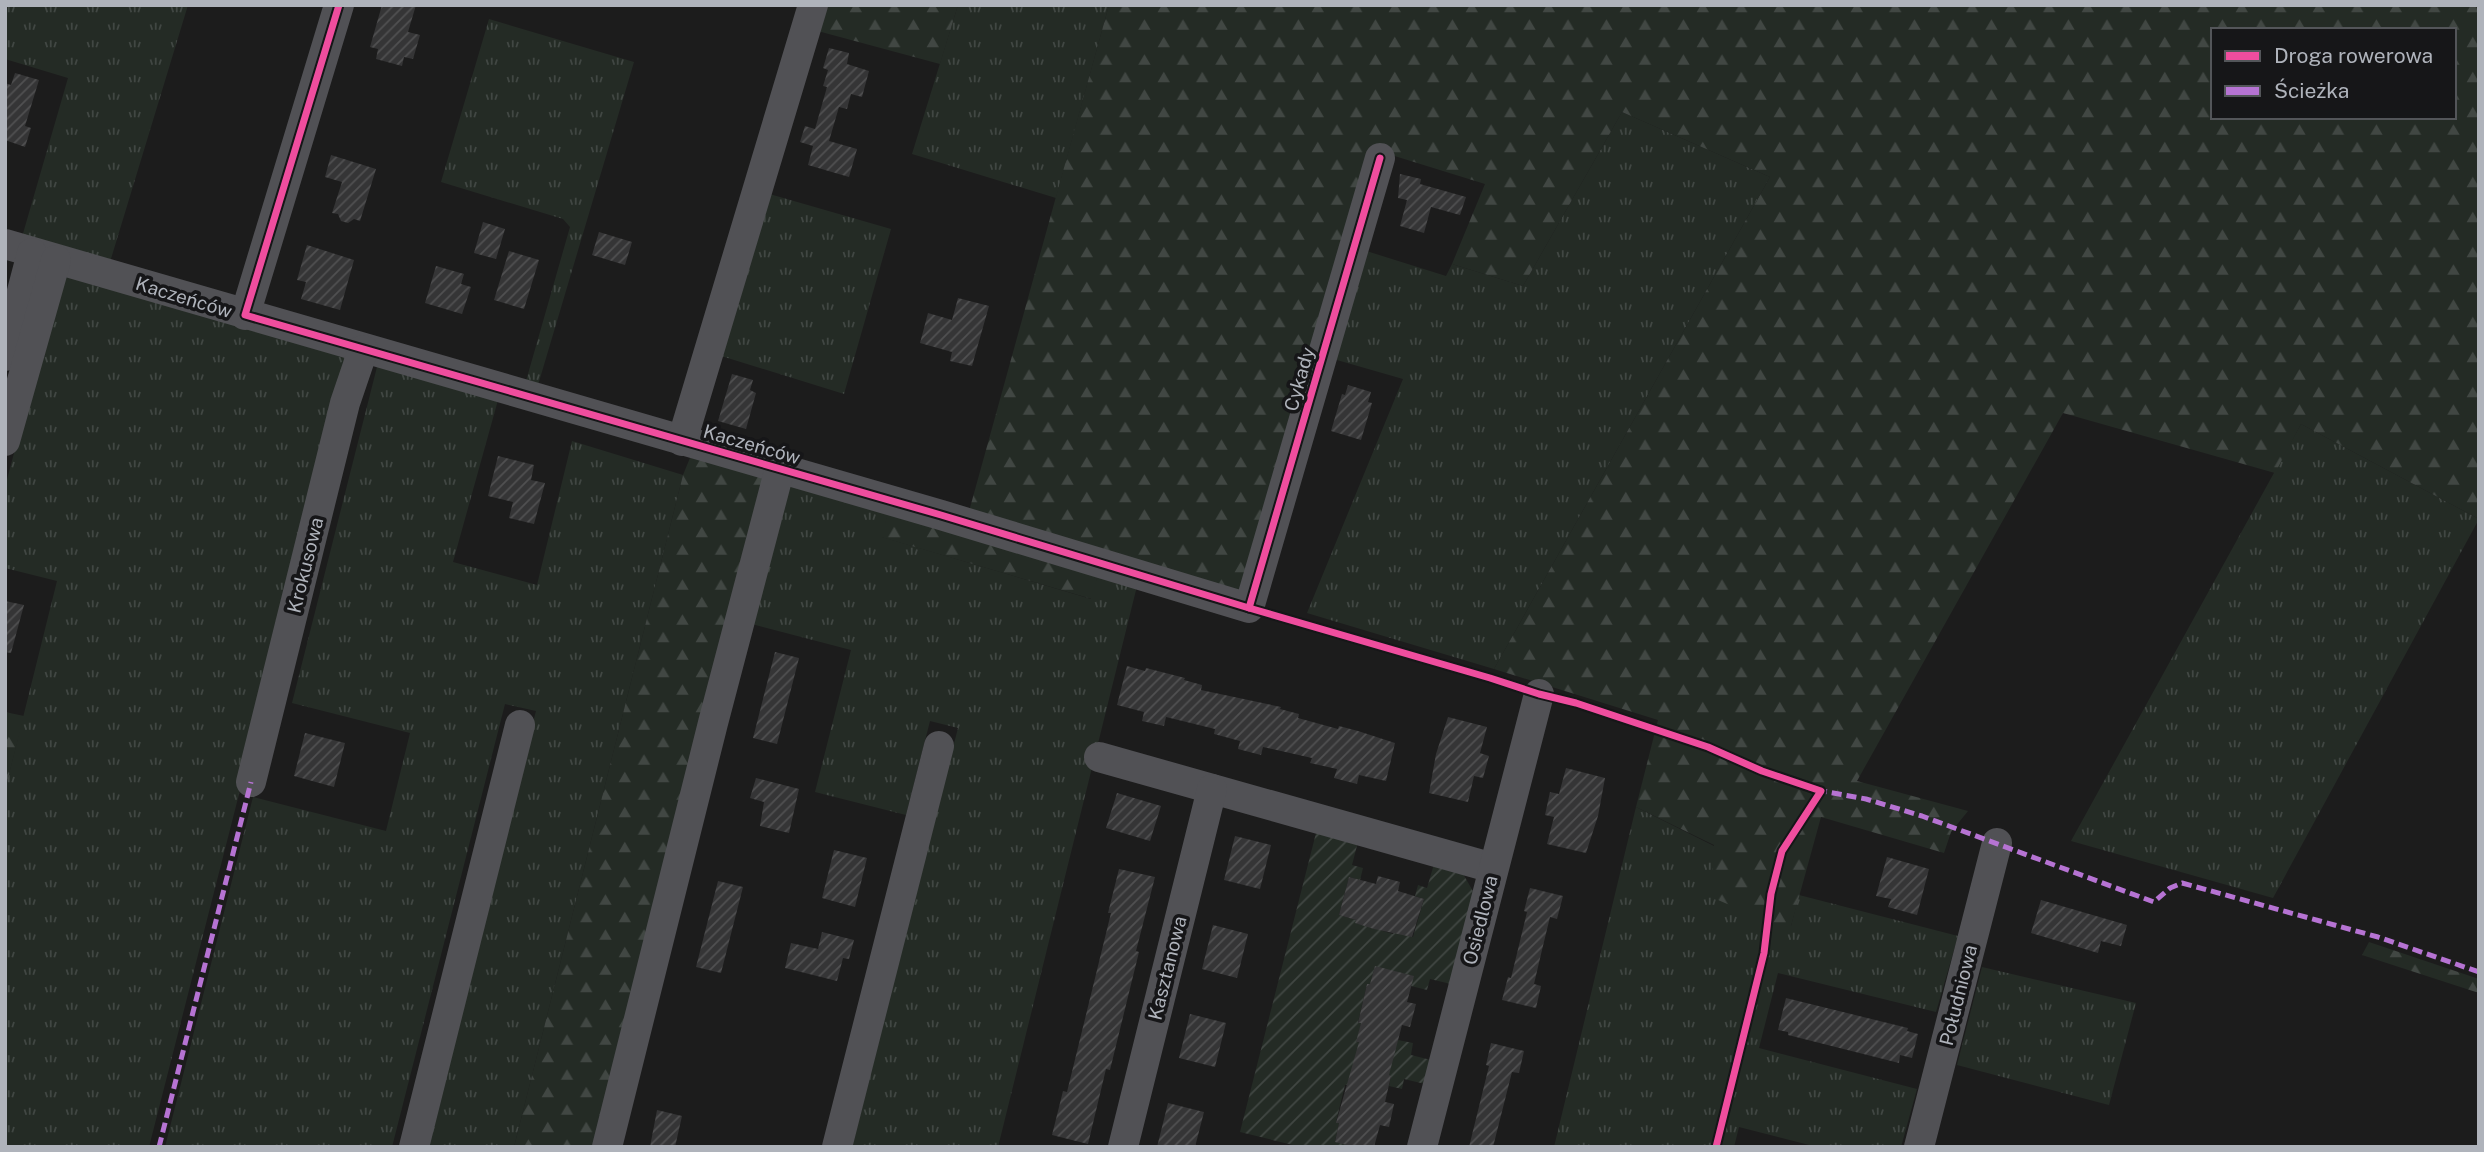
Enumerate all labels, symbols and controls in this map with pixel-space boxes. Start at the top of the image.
legend [2211,28,2456,119]
text: Droga rowerowa [2274,43,2433,68]
text: Ścieżka [2274,78,2349,103]
street label: Kaczeńców [133,272,235,322]
street label: Cykady [1279,344,1319,414]
street label: Kaczeńców [701,420,803,468]
street label: Krokusowa [282,515,328,615]
street label: Osiedlowa [1458,873,1502,967]
street label: Kasztanowa [1143,914,1191,1022]
street label: Południowa [1935,942,1981,1048]

